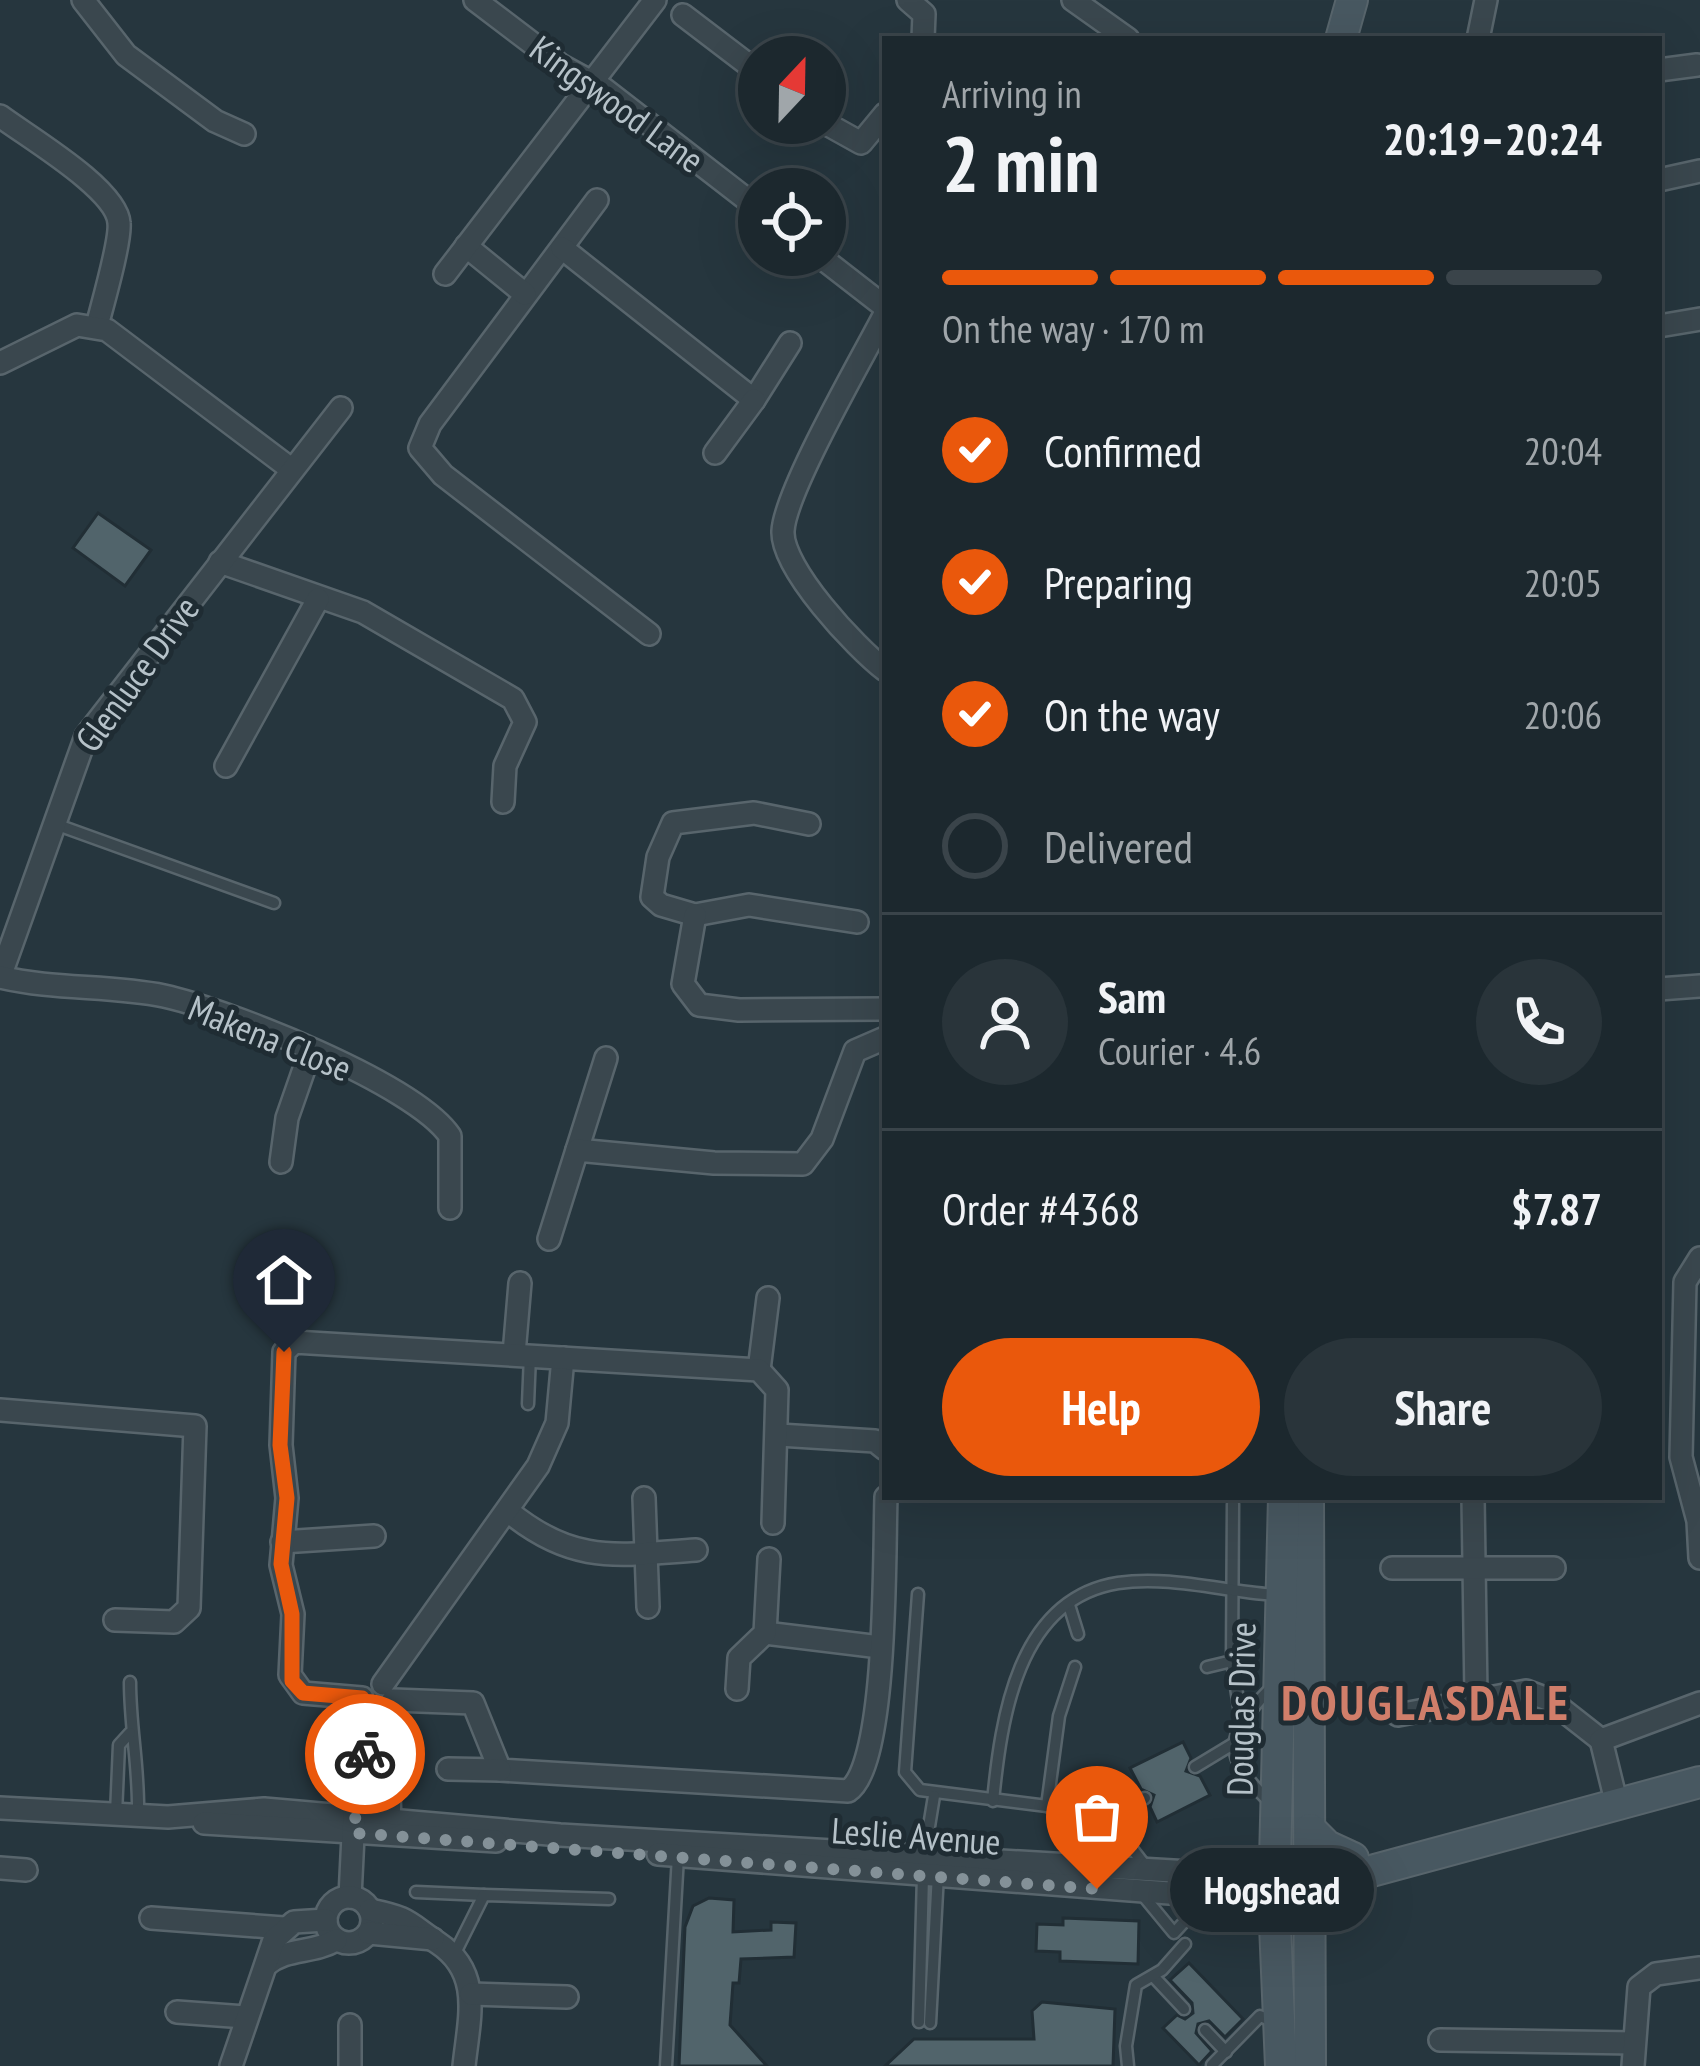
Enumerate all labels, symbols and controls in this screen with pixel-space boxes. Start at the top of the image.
street label: Kingswood Lane [521,25,714,183]
north arrow [738,36,846,144]
map controls [738,36,846,276]
text: Arriving in [942,68,1082,119]
text: 20:19–20:24 [1383,109,1602,167]
text: 2 min [942,113,1100,214]
button: locate [738,168,846,276]
text: On the way · 170 m [942,303,1204,354]
icon: check [942,417,1008,483]
text: Confirmed [1044,421,1202,479]
text: 20:04 [1524,425,1602,476]
icon: check [942,549,1008,615]
text: Preparing [1044,553,1193,611]
text: 20:05 [1524,557,1602,608]
street label: Glenluce Drive [64,587,209,761]
icon: check [942,681,1008,747]
text: On the way [1044,685,1220,743]
text: 20:06 [1524,689,1602,740]
text: Delivered [1044,817,1193,875]
button: person [942,959,1068,1085]
button: phone [1476,959,1602,1085]
text: Sam [1098,967,1166,1025]
street label: Makena Close [182,984,358,1091]
text: Courier · 4.6 [1098,1025,1261,1076]
text: Order #4368 [942,1179,1140,1237]
text: $7.87 [1511,1179,1602,1237]
pin [233,1229,335,1352]
icon: home [251,1247,317,1313]
button: Help [942,1338,1260,1476]
button: Share [1284,1338,1602,1476]
street label: Douglas Drive [1215,1622,1266,1796]
district label: DOUGLASDALE [1281,1671,1571,1733]
courier [305,1694,425,1814]
icon: bike [332,1721,398,1787]
pin [1046,1766,1148,1889]
icon: bag [1064,1784,1130,1850]
street label: Leslie Avenue [830,1806,1002,1865]
callout: Hogshead [1169,1847,1373,1931]
text: Hogshead [1204,1864,1340,1915]

